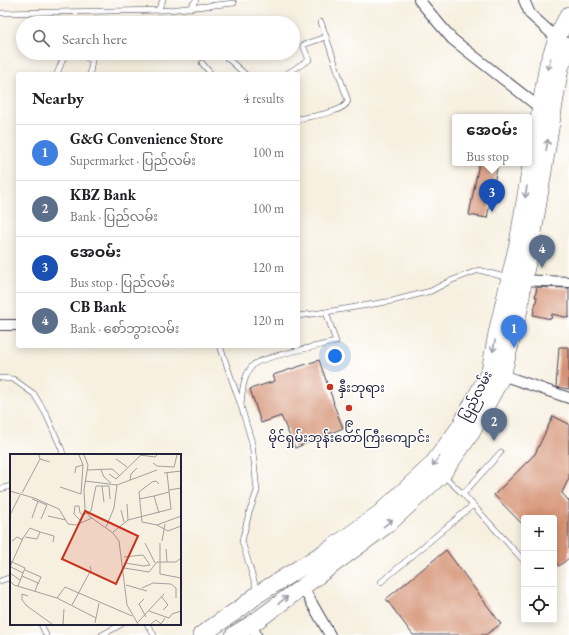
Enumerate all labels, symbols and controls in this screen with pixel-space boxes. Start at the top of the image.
search box [16,16,300,60]
icon: search [30,27,52,49]
text: Search here [62,29,127,48]
one-way arrow [545,57,552,70]
text: Nearby [32,87,84,109]
text: 4 results [243,90,284,107]
popup [452,114,532,166]
text: အေဝမ်း [466,120,518,139]
text: G&G Convenience Store [70,129,223,148]
one-way arrow [543,139,551,152]
text: 1 [42,144,48,161]
text: 100 m [253,144,284,161]
text: Bus stop [466,148,509,165]
text: Supermarket · ပြည်လမ်း [70,152,196,169]
pin: 3 [479,179,505,212]
text: KBZ Bank [70,185,136,204]
one-way arrow [522,185,530,198]
text: 2 [42,200,48,217]
text: 100 m [253,200,284,217]
text: Bank · ပြည်လမ်း [70,208,158,225]
pin: 4 [529,235,555,268]
text: အေဝမ်း [70,242,121,261]
text: 3 [42,259,48,276]
text: 120 m [253,259,284,276]
text: Bus stop · ပြည်လမ်း [70,274,175,291]
text: CB Bank [70,297,126,316]
text: 4 [42,312,48,329]
text: 120 m [253,312,284,329]
pin: 1 [501,315,527,348]
text: Bank · စော်ဘွားလမ်း [70,320,179,337]
one-way arrow [490,340,498,353]
your location [325,346,345,366]
street label: ပြည်လမ်း [456,368,498,425]
place label: နှီးဘုရား [338,379,385,398]
marker: နှီးဘုရား [325,382,335,392]
marker: ၉ မိုင်ရှမ်းဘုန်းတော်ကြီးကျောင်း [344,403,354,413]
pin: 2 [481,408,507,441]
place label: ၉ မိုင်ရှမ်းဘုန်းတော်ကြီးကျောင်း [268,414,430,448]
inset map [10,454,181,625]
one-way arrow [431,455,440,466]
map controls [521,515,557,623]
button: + [521,515,557,551]
one-way arrow [382,519,393,528]
button: − [521,551,557,587]
button: locate [521,587,557,623]
one-way arrow [277,596,288,604]

